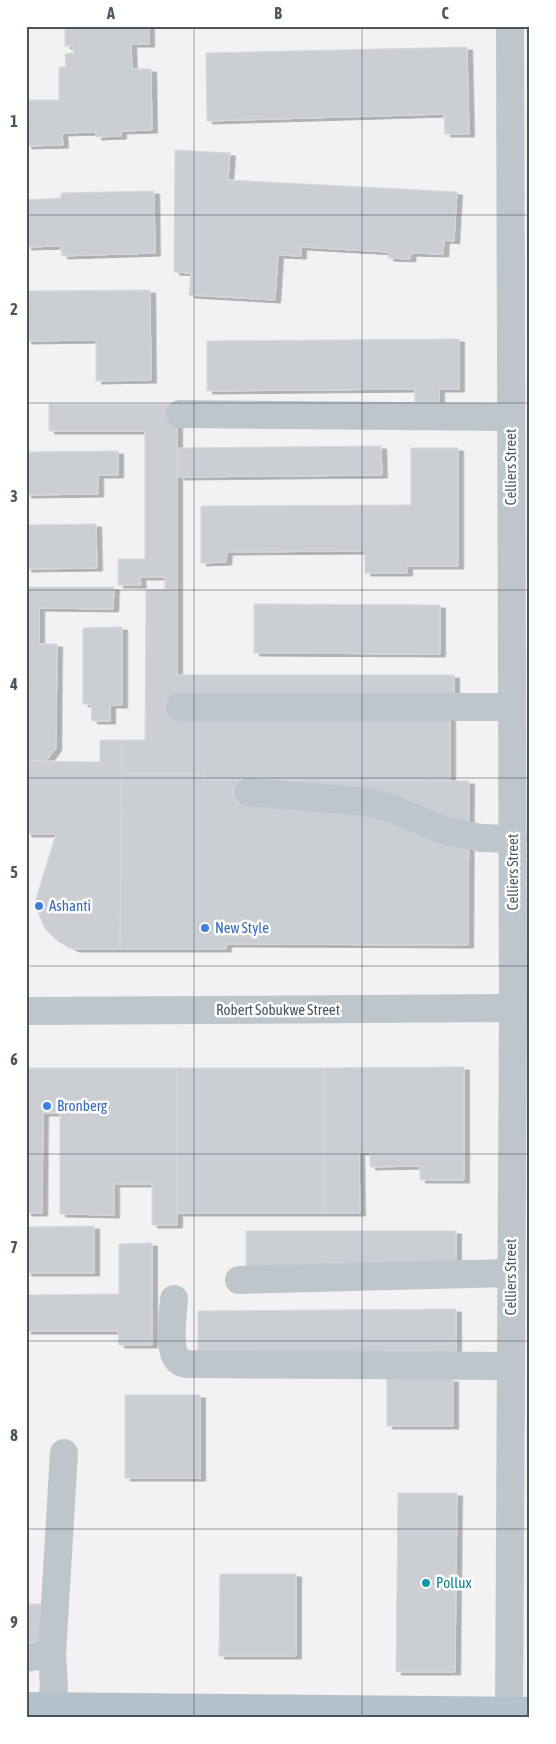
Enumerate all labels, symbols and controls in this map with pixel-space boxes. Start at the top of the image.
text: A [106,4,115,22]
text: B [274,4,282,22]
text: C [441,4,449,22]
text: 1 [10,112,18,130]
text: 2 [10,300,18,318]
street label: Celliers Street [502,429,519,505]
text: 3 [10,487,18,505]
text: 4 [9,675,18,693]
street label: Celliers Street [504,834,521,910]
text: 5 [10,863,18,881]
place label: Ashanti [49,897,91,914]
marker: Ashanti [33,900,45,912]
place label: New Style [215,919,269,936]
marker: New Style [199,922,211,934]
street label: Robert Sobukwe Street [216,1001,340,1018]
text: 6 [10,1050,18,1068]
place label: Bronberg [57,1097,108,1114]
marker: Bronberg [41,1100,53,1112]
text: 7 [10,1238,18,1256]
street label: Celliers Street [502,1239,519,1315]
text: 8 [10,1426,18,1444]
place label: Pollux [436,1574,472,1591]
marker: Pollux [420,1577,432,1589]
text: 9 [10,1613,18,1631]

